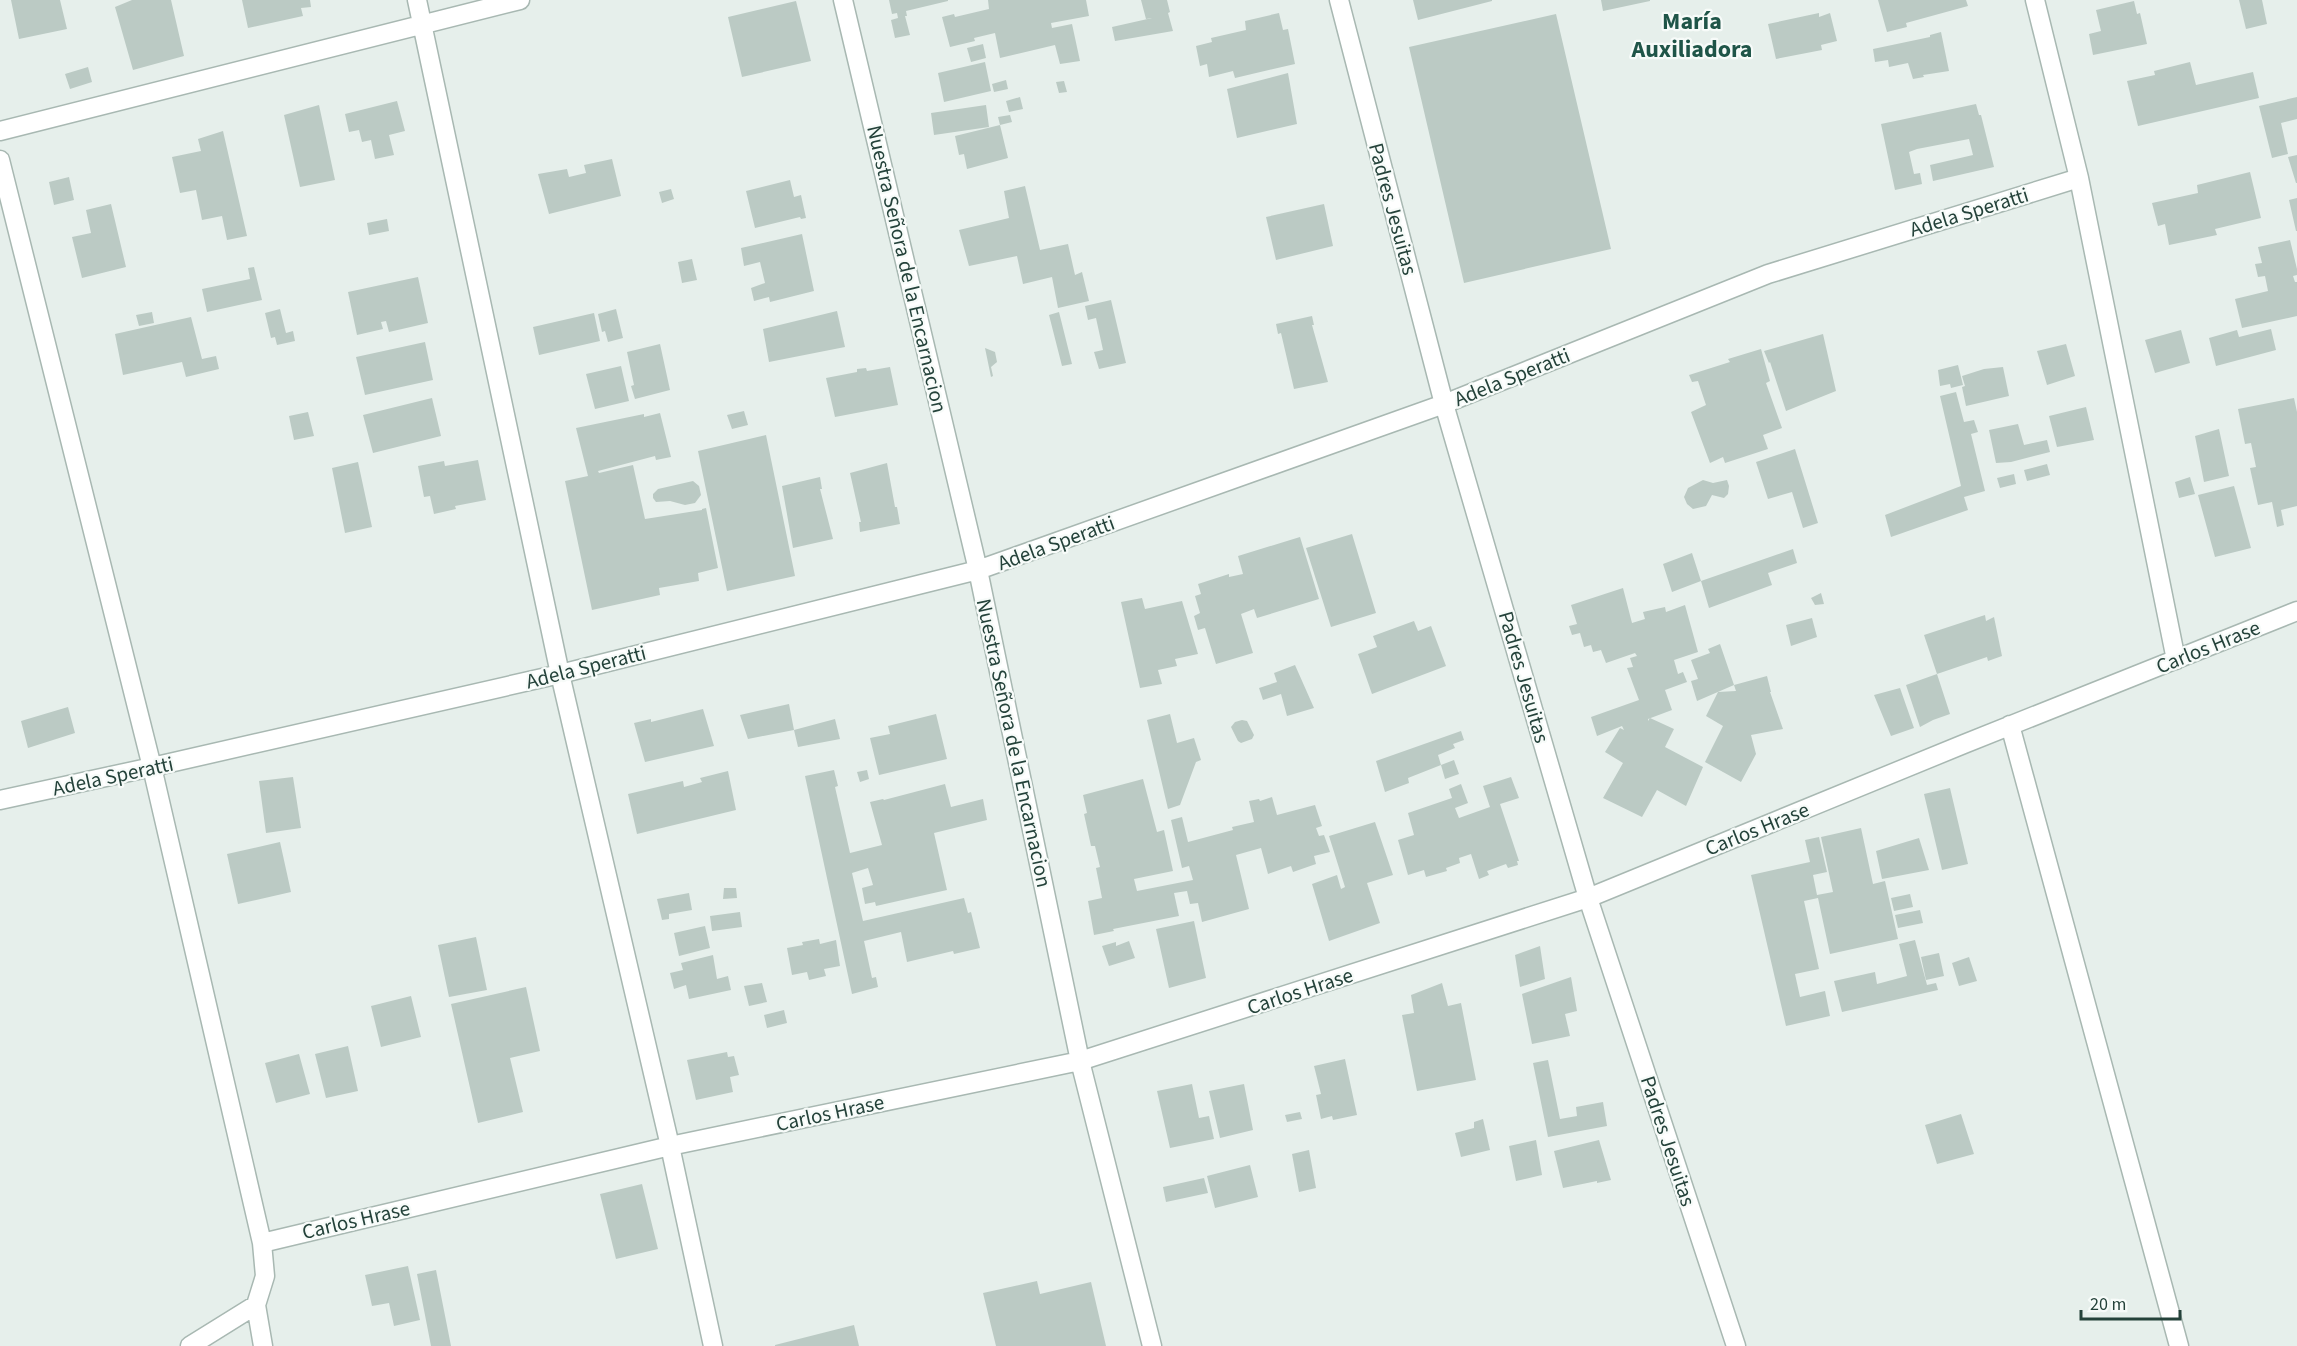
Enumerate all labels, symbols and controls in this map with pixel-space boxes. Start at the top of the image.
district label: María Auxiliadora [1630,4,1753,67]
street label: Nuestra Señora de la Encarnacion [859,122,955,416]
street label: Padres Jesuitas [1361,140,1425,279]
street label: Adela Speratti [1906,180,2032,244]
street label: Adela Speratti [1449,340,1575,414]
street label: Adela Speratti [993,508,1119,578]
street label: Nuestra Señora de la Encarnacion [969,596,1059,890]
street label: Padres Jesuitas [1491,608,1557,747]
street label: Carlos Hrase [2151,613,2265,681]
street label: Adela Speratti [523,638,649,696]
street label: Adela Speratti [50,749,176,803]
street label: Carlos Hrase [1700,795,1814,863]
street label: Carlos Hrase [1243,960,1357,1022]
street label: Padres Jesuitas [1633,1072,1703,1210]
street label: Carlos Hrase [773,1087,887,1139]
street label: Carlos Hrase [299,1193,413,1247]
scale bar [2081,1283,2180,1321]
text: 20 m [2090,1292,2126,1317]

